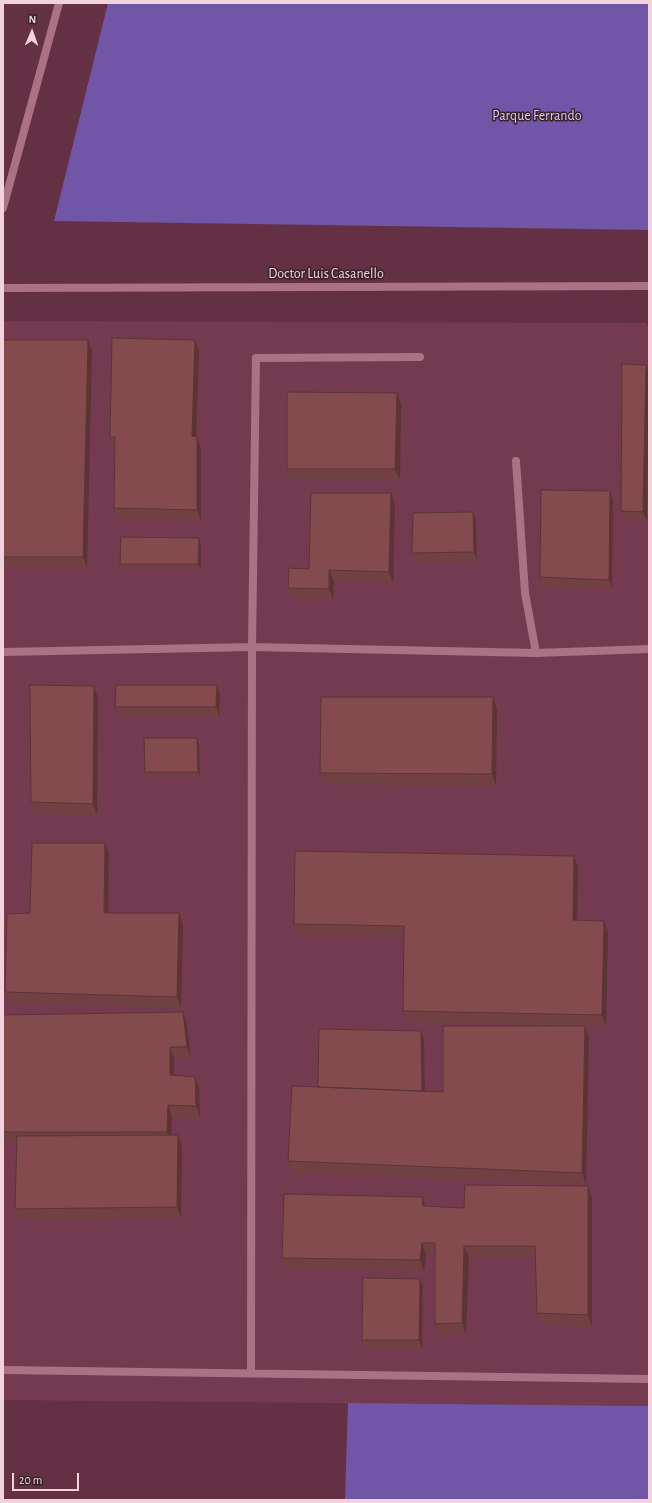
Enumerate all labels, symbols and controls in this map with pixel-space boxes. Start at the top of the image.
north arrow [12,12,52,52]
text: N [28,14,36,25]
park label: Parque Ferrando [492,108,582,124]
street label: Doctor Luis Casanello [268,266,384,282]
scale bar [14,1465,81,1491]
text: 20 m [19,1474,42,1486]

